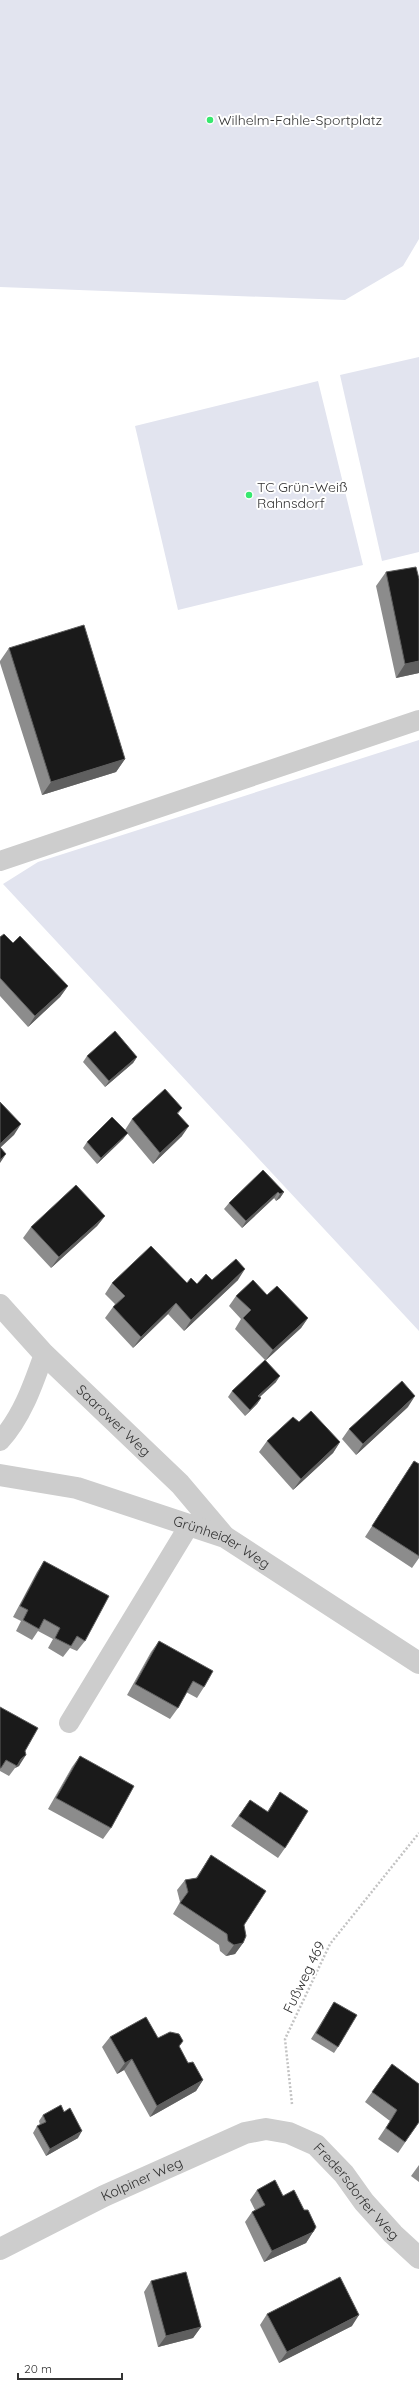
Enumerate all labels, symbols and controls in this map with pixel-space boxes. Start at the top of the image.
place label: Wilhelm-Fahle-Sportplatz [218,111,382,129]
marker: Wilhelm-Fahle-Sportplatz [205,115,215,125]
place label: TC Grün-Weiß Rahnsdorf [257,478,347,512]
marker: TC Grün-Weiß Rahnsdorf [244,490,254,500]
street label: Saarower Weg [73,1381,154,1460]
street label: Grünheider Weg [171,1512,273,1573]
street label: Fußweg 469 [279,1938,329,2016]
street label: Fredersdorfer Weg [310,2139,403,2244]
street label: Kolpiner Weg [98,2153,185,2205]
scale bar [18,2355,122,2381]
text: 20 m [24,2361,52,2376]

